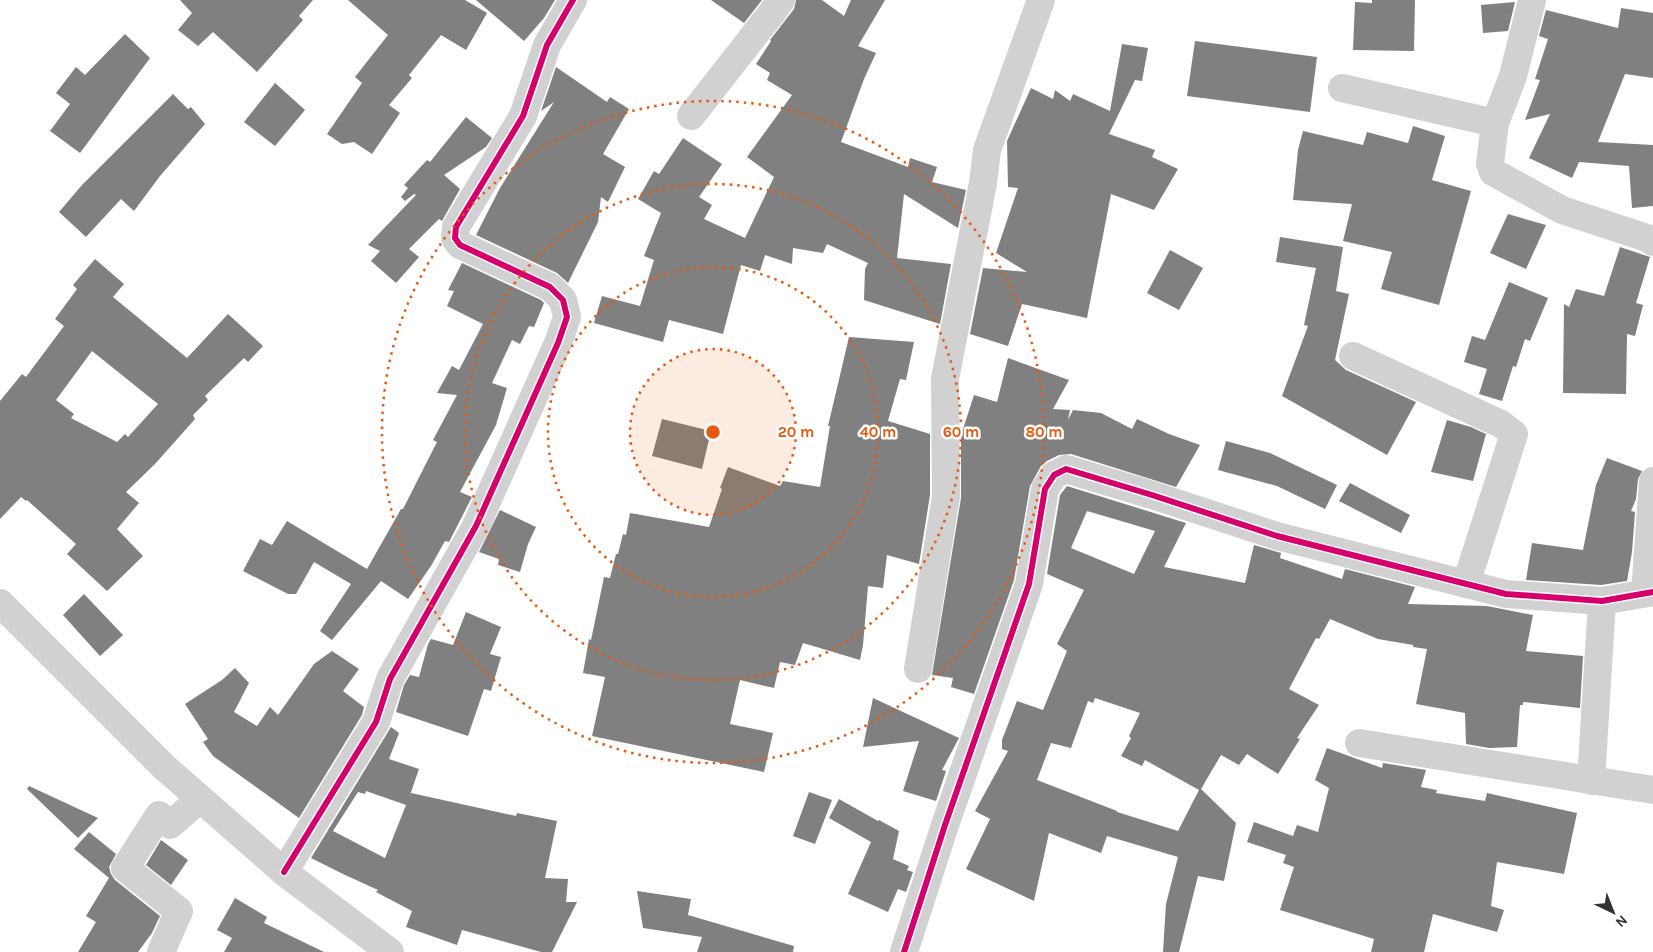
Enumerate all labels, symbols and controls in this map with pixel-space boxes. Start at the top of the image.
centre of rings [704,423,722,441]
text: 20 m [778,423,814,441]
text: 40 m [860,423,896,441]
text: 60 m [943,423,979,441]
text: 80 m [1025,423,1063,441]
north arrow [1588,887,1638,937]
text: N [1612,911,1631,931]

